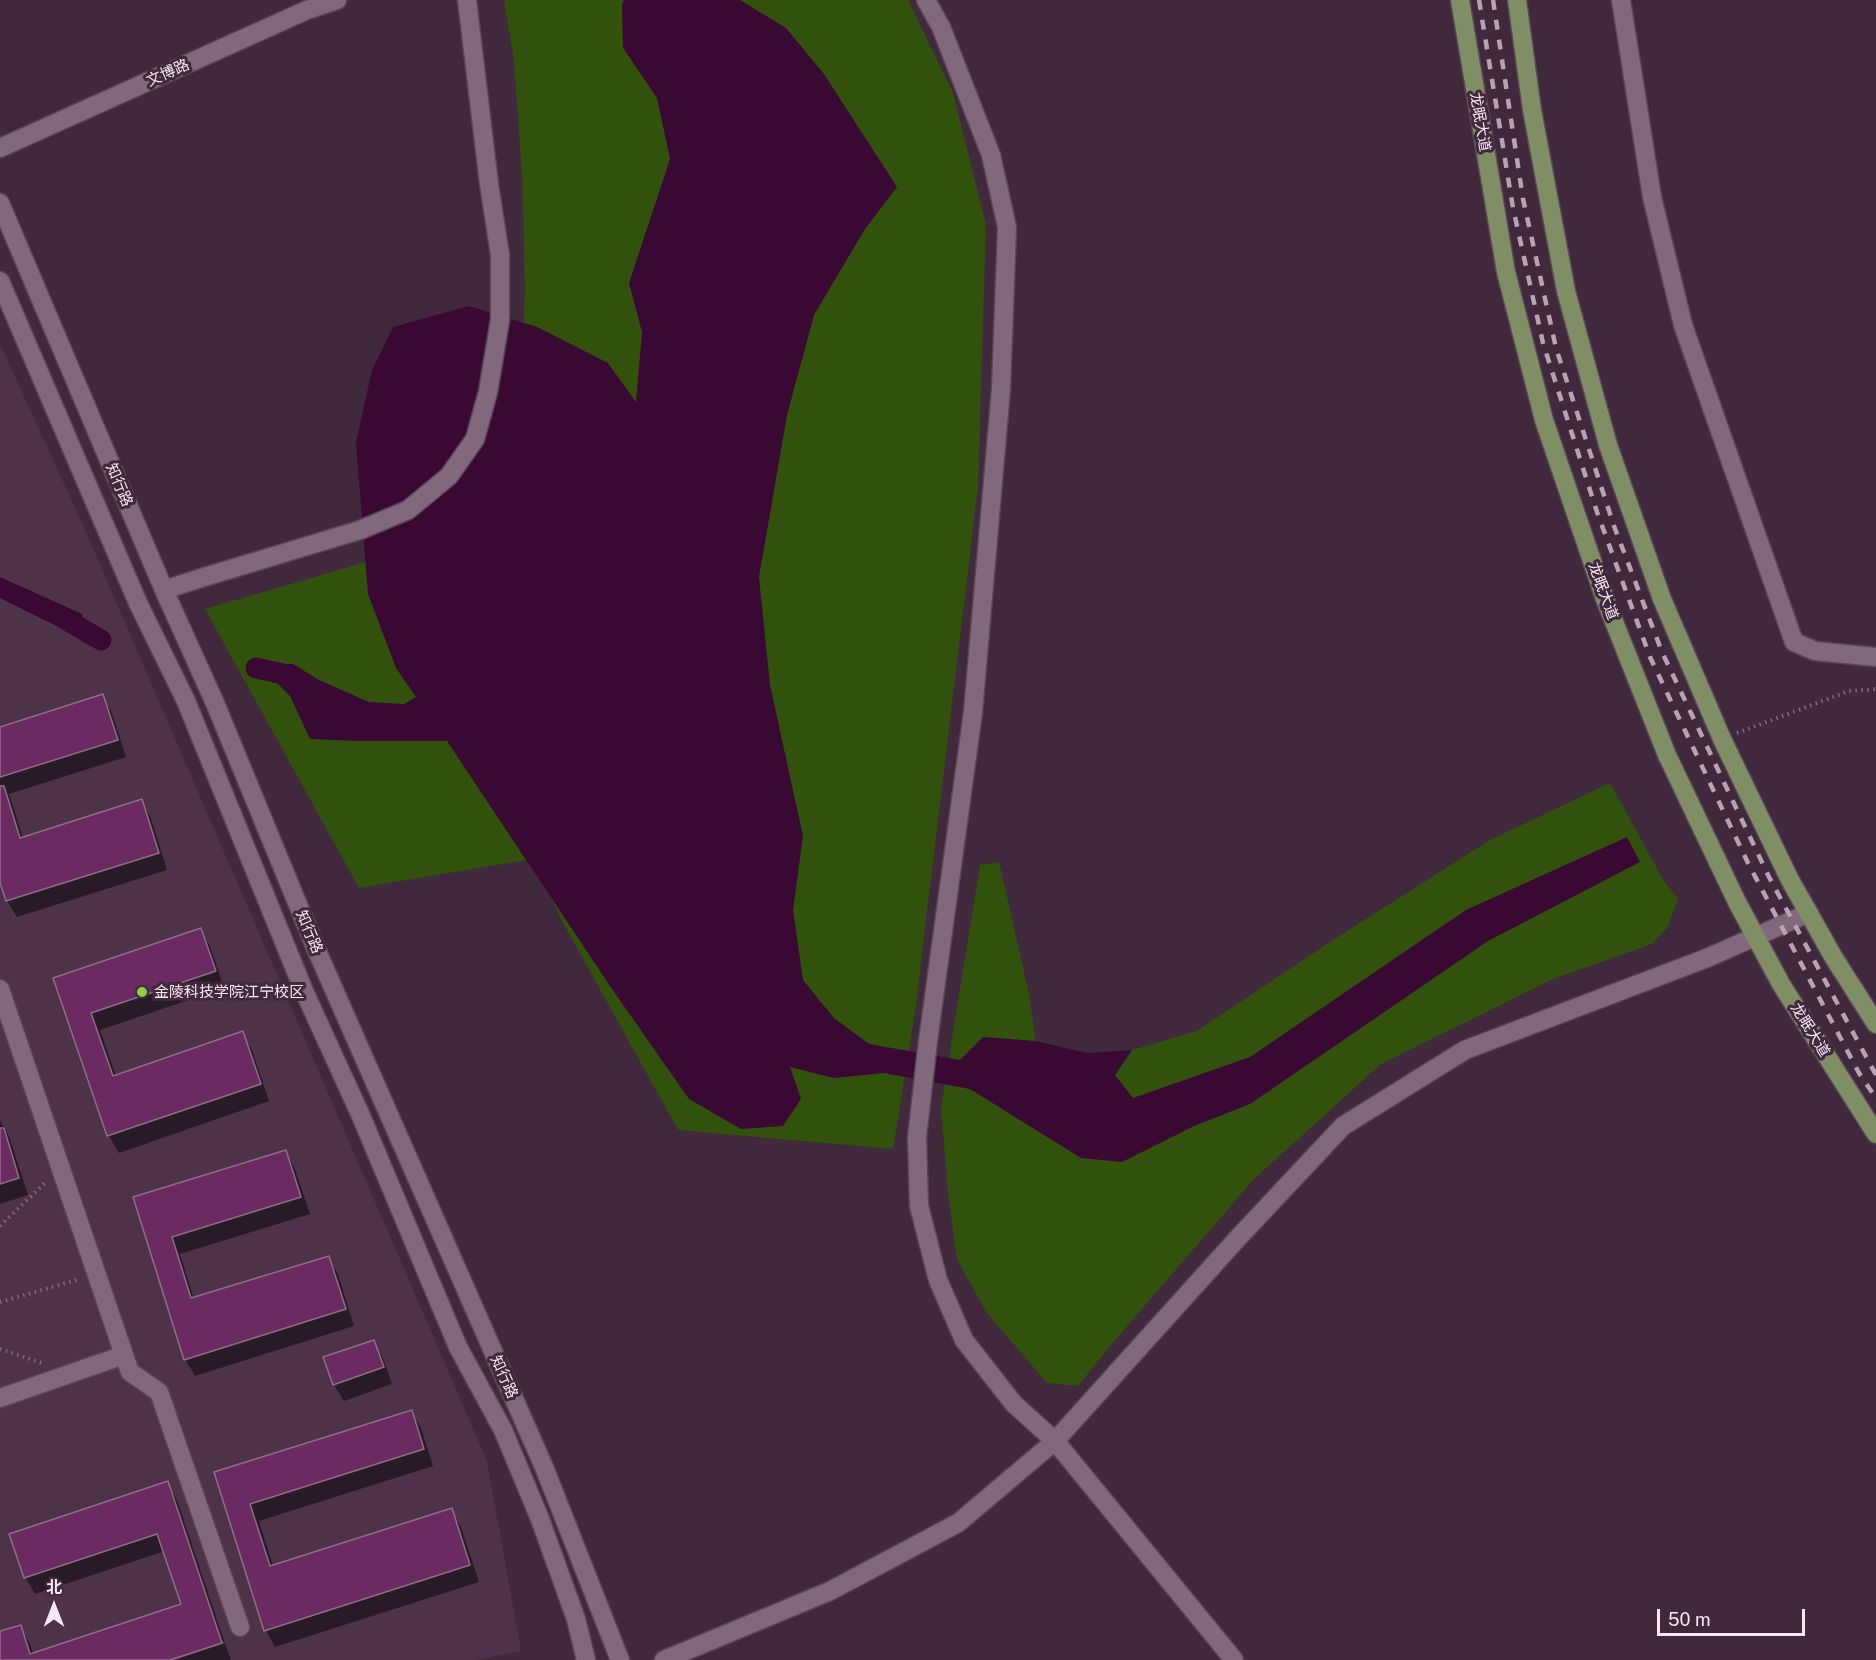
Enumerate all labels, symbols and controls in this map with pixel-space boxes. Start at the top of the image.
street label: 文博路 [144,56,192,90]
street label: 龙眠大道 [1466,91,1494,153]
street label: 知行路 [102,461,136,509]
street label: 龙眠大道 [1584,560,1622,622]
street label: 知行路 [292,908,326,956]
place label: 金陵科技学院江宁校区 [154,983,304,1001]
marker: 金陵科技学院江宁校区 [135,985,149,999]
street label: 龙眠大道 [1786,1000,1834,1060]
street label: 知行路 [487,1353,521,1401]
north arrow [24,1576,84,1636]
text: 北 [46,1578,62,1597]
scale bar [1660,1597,1808,1635]
text: 50 m [1668,1609,1711,1630]

